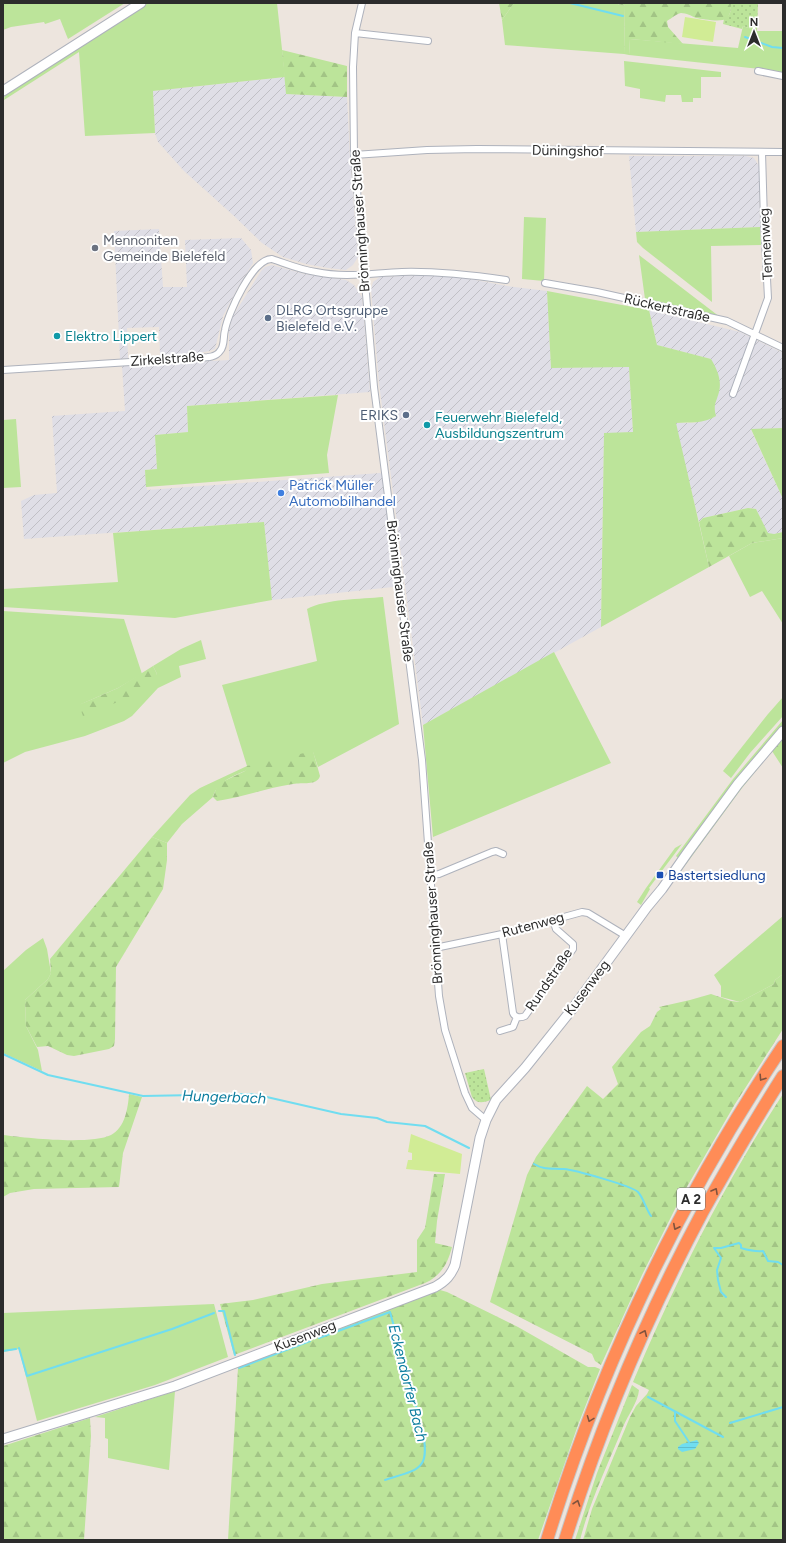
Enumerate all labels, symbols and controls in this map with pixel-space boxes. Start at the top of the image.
north arrow [734,12,774,52]
text: N [750,16,758,29]
street label: Düningshof [532,142,605,160]
street label: Brönninghauser Straße [347,149,373,293]
street label: Tennenweg [756,208,776,280]
place label: Mennoniten Gemeinde Bielefeld [103,232,225,265]
marker: Mennoniten Gemeinde Bielefeld [90,243,100,253]
street label: Rückertstraße [622,290,712,326]
place label: DLRG Ortsgruppe Bielefeld e.V. [276,302,388,335]
marker: DLRG Ortsgruppe Bielefeld e.V. [263,313,273,323]
place label: Elektro Lippert [65,328,157,345]
marker: Elektro Lippert [52,331,62,341]
street label: Zirkelstraße [130,348,205,370]
place label: ERIKS [360,407,398,424]
place label: Feuerwehr Bielefeld, Ausbildungszentrum [435,409,564,442]
marker: ERIKS [401,410,411,420]
marker: Feuerwehr Bielefeld, Ausbildungszentrum [422,420,432,430]
place label: Patrick Müller Automobilhandel [289,477,396,510]
marker: Patrick Müller Automobilhandel [276,488,286,498]
street label: Brönninghauser Straße [383,519,417,663]
street label: Brönninghauser Straße [420,841,446,985]
place label: Bastertsiedlung [668,867,766,884]
marker: Bastertsiedlung [655,870,665,880]
street label: Rutenweg [500,909,566,941]
street label: Rundstraße [522,945,576,1015]
street label: Kusenweg [561,957,613,1019]
one-way arrow [759,1074,766,1081]
water label: Hungerbach [182,1087,266,1107]
road number: A 2 [677,1188,705,1210]
one-way arrow [710,1188,717,1195]
one-way arrow [673,1223,681,1231]
street label: Kusenweg [272,1316,338,1356]
water label: Eckendorfer Bach [385,1322,431,1444]
one-way arrow [639,1329,647,1337]
one-way arrow [586,1416,594,1423]
one-way arrow [572,1500,581,1507]

